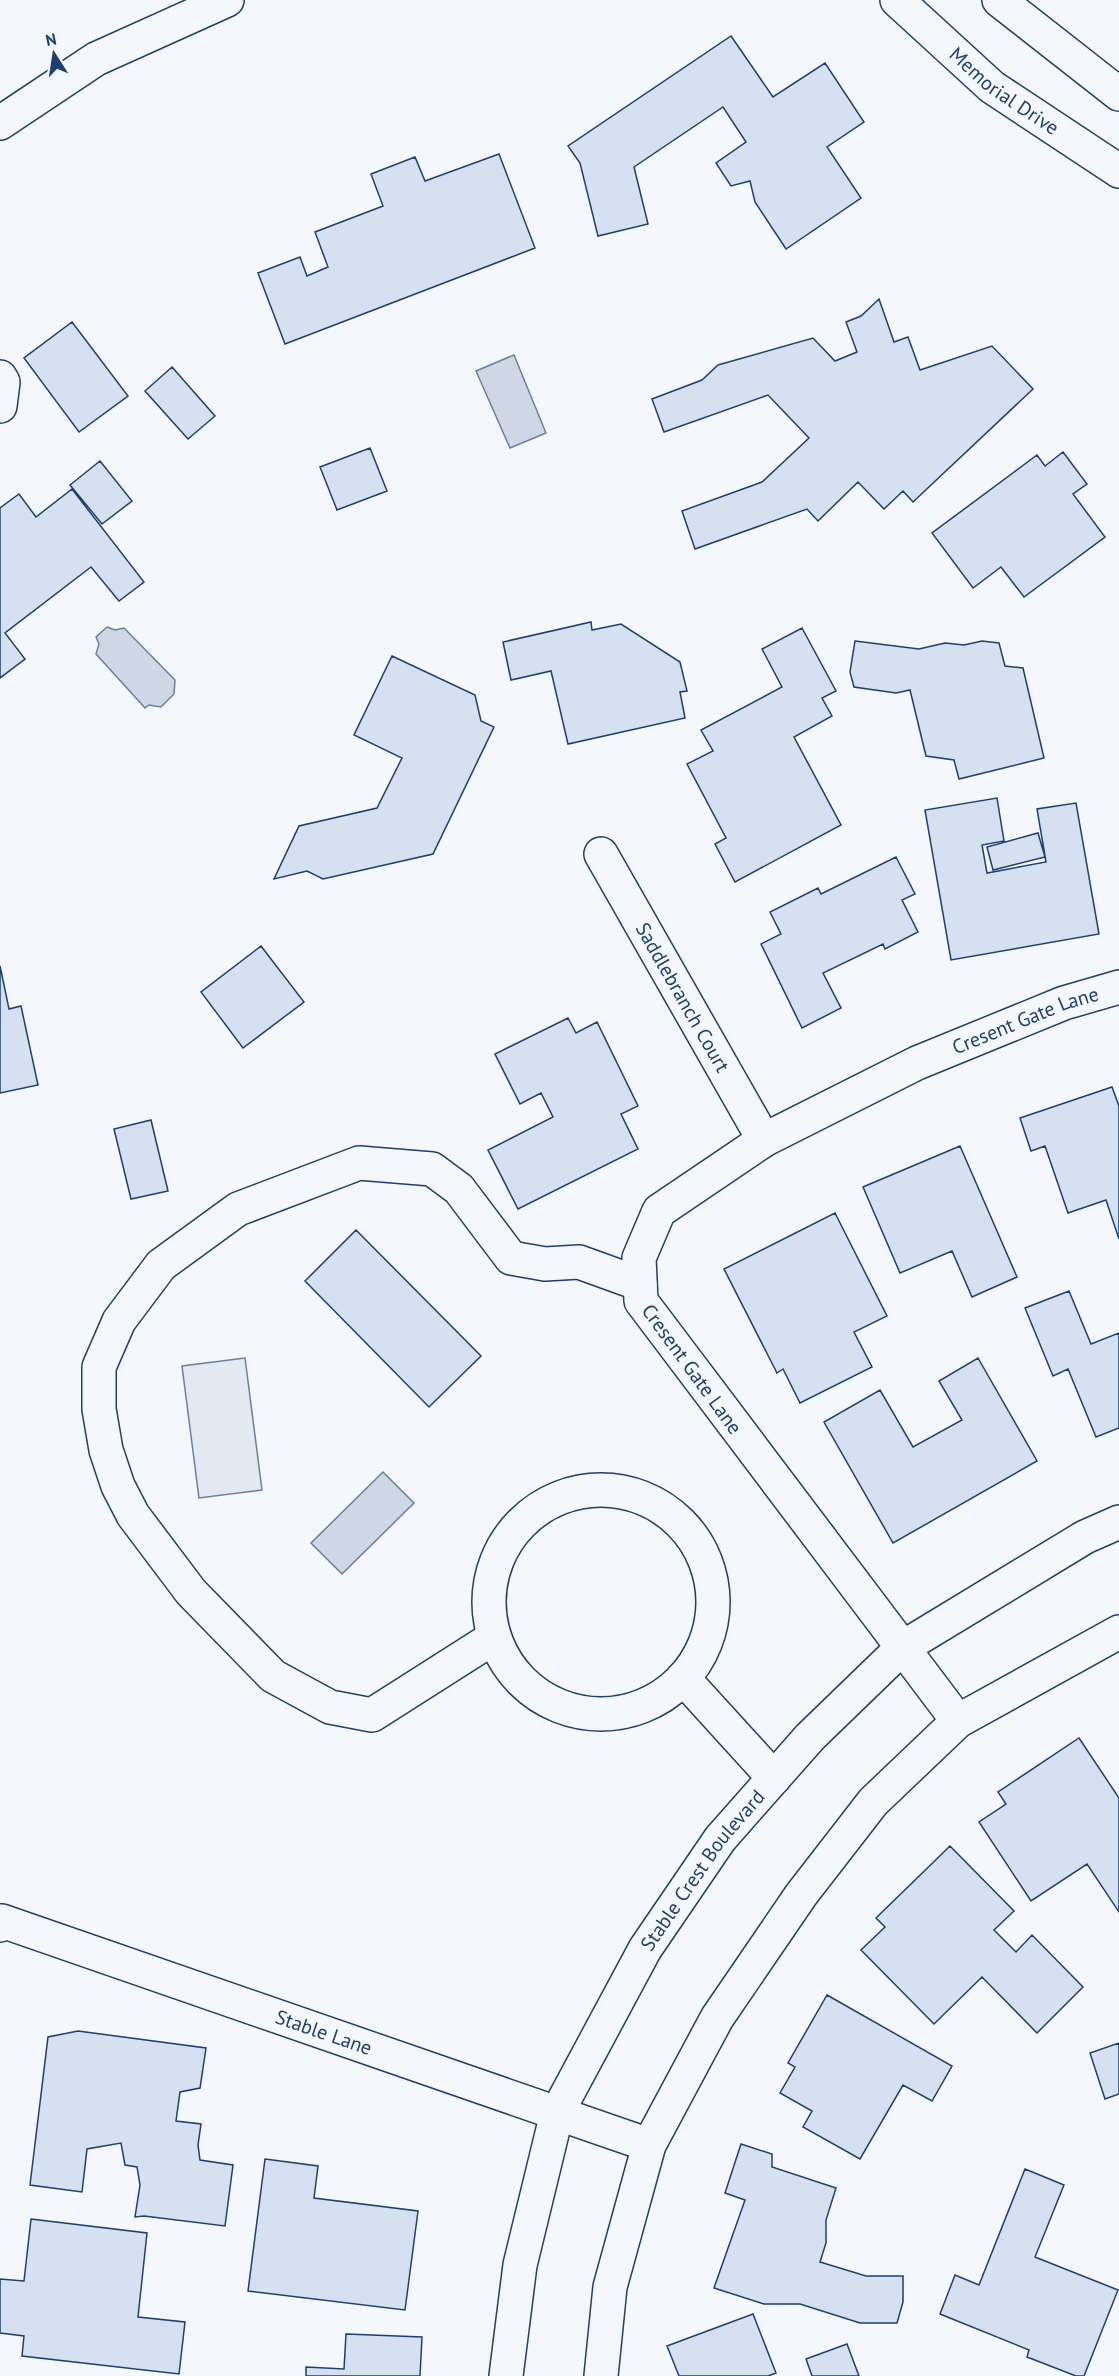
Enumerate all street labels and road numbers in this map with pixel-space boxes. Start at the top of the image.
street label: Memorial Drive [944,41,1064,141]
street label: Saddlebranch Court [630,918,736,1077]
street label: Cresent Gate Lane [948,981,1102,1060]
street label: Cresent Gate Lane [636,1299,748,1439]
street label: Stable Crest Boulevard [635,1784,770,1956]
street label: Stable Lane [272,2004,376,2061]

